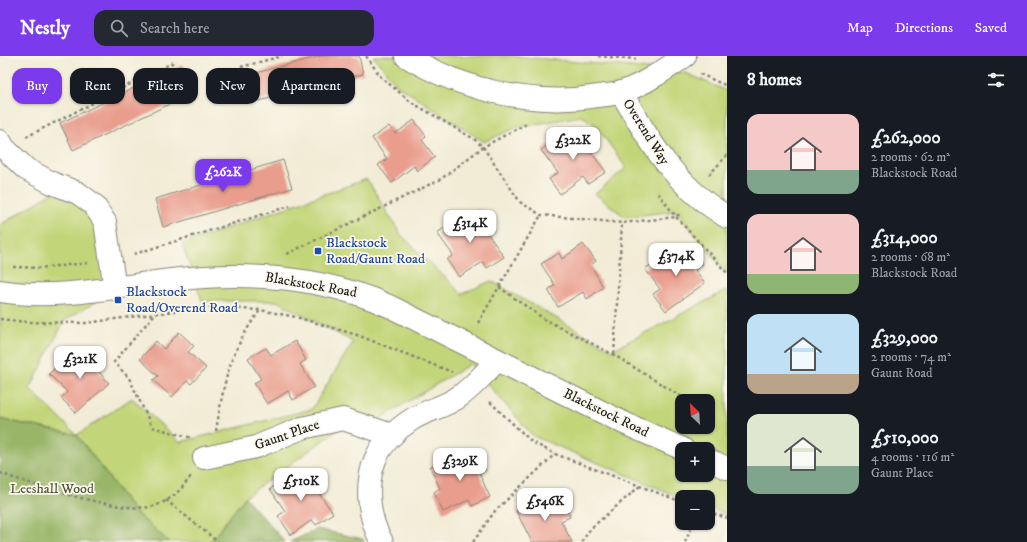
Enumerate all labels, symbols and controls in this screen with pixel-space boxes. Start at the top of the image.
search box [94,10,374,46]
text: Nestly [20,17,70,40]
icon: search [108,17,130,39]
text: Search here [140,19,209,38]
text: Map [847,19,873,37]
text: Directions [895,19,953,37]
text: Saved [975,19,1007,37]
chip: Buy [12,68,62,104]
chip: Rent [70,68,125,104]
chip: Filters [133,68,198,104]
chip: New [206,68,260,104]
chip: Apartment [268,68,355,104]
text: 8 homes [747,69,802,91]
icon: filters [985,69,1007,91]
street label: Overend Way [619,96,674,169]
pin: £322K [545,127,601,161]
text: £262,000 [871,127,941,149]
icon: home [779,130,827,178]
text: £322K [555,132,591,148]
text: 2 rooms · 62 m² [871,149,950,165]
pin: £262K [195,159,251,193]
text: £262K [204,164,242,180]
text: Blackstock Road [871,165,957,181]
pin: £314K [442,210,498,244]
text: £314K [452,215,488,231]
text: £314,000 [871,227,938,249]
icon: home [779,230,827,278]
place label: Blackstock Road/Gaunt Road [326,234,425,268]
pin: £374K [648,243,704,277]
marker: Blackstock Road/Gaunt Road [313,246,323,256]
text: £374K [657,248,695,264]
text: 2 rooms · 68 m² [871,249,950,265]
text: Blackstock Road [871,265,957,281]
street label: Blackstock Road [264,268,358,302]
place label: Blackstock Road/Overend Road [126,283,238,317]
marker: Blackstock Road/Overend Road [113,295,123,305]
text: £329,000 [871,327,938,349]
icon: home [779,330,827,378]
pin: £321K [52,346,108,380]
text: 2 rooms · 74 m² [871,349,951,365]
text: £321K [63,351,97,367]
text: Gaunt Road [871,365,932,381]
street label: Blackstock Road [560,385,652,441]
north arrow [675,394,715,434]
map controls [675,394,715,530]
street label: Gaunt Place [252,415,322,454]
text: £510,000 [871,427,939,449]
icon: home [779,430,827,478]
button: + [675,442,715,482]
pin: £329K [432,448,488,482]
text: 4 rooms · 116 m² [871,449,954,465]
text: £329K [442,453,478,469]
text: Gaunt Place [871,465,933,481]
pin: £510K [273,468,329,502]
text: £510K [283,473,319,489]
park label: Leeshall Wood [10,480,94,498]
pin: £546K [517,488,573,522]
button: − [675,490,715,530]
text: £546K [526,493,564,509]

